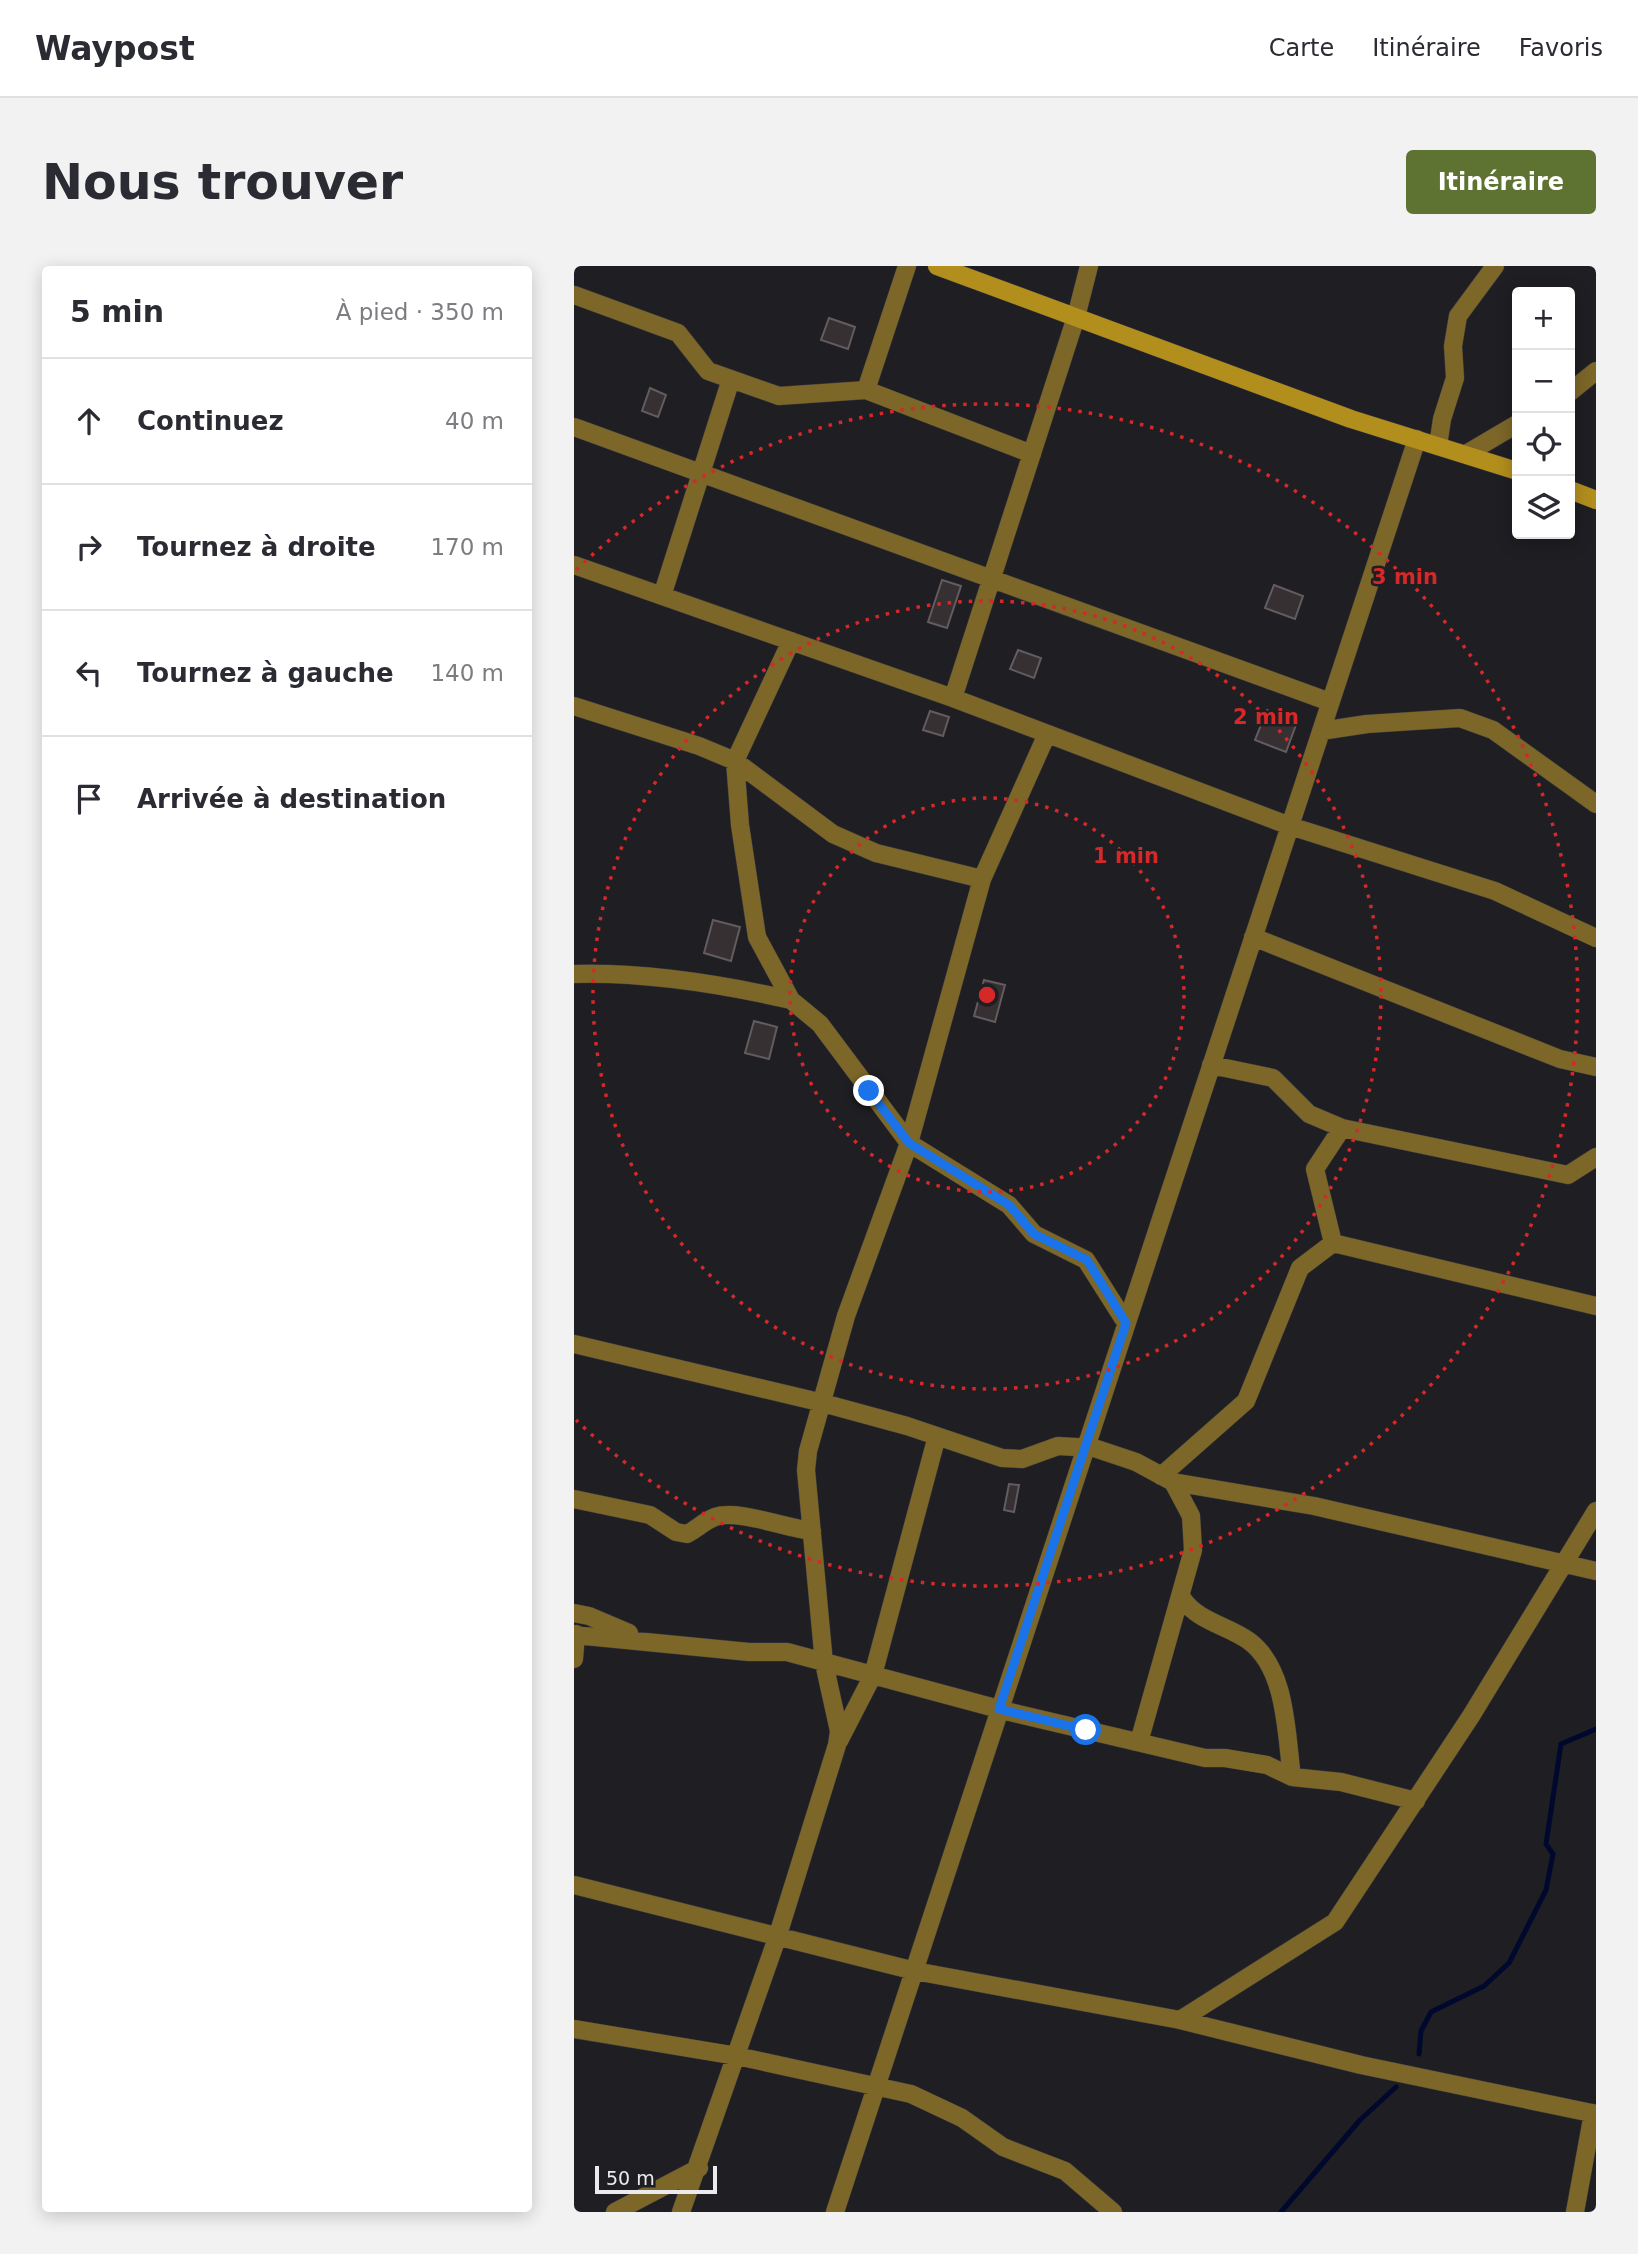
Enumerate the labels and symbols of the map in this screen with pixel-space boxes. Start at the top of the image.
text: 3 min [1372,565,1438,589]
text: 2 min [1233,705,1299,729]
text: 1 min [1093,844,1159,868]
centre of rings [975,983,999,1007]
route end [853,1075,884,1106]
route start [1070,1714,1101,1745]
scale bar [595,2163,718,2195]

